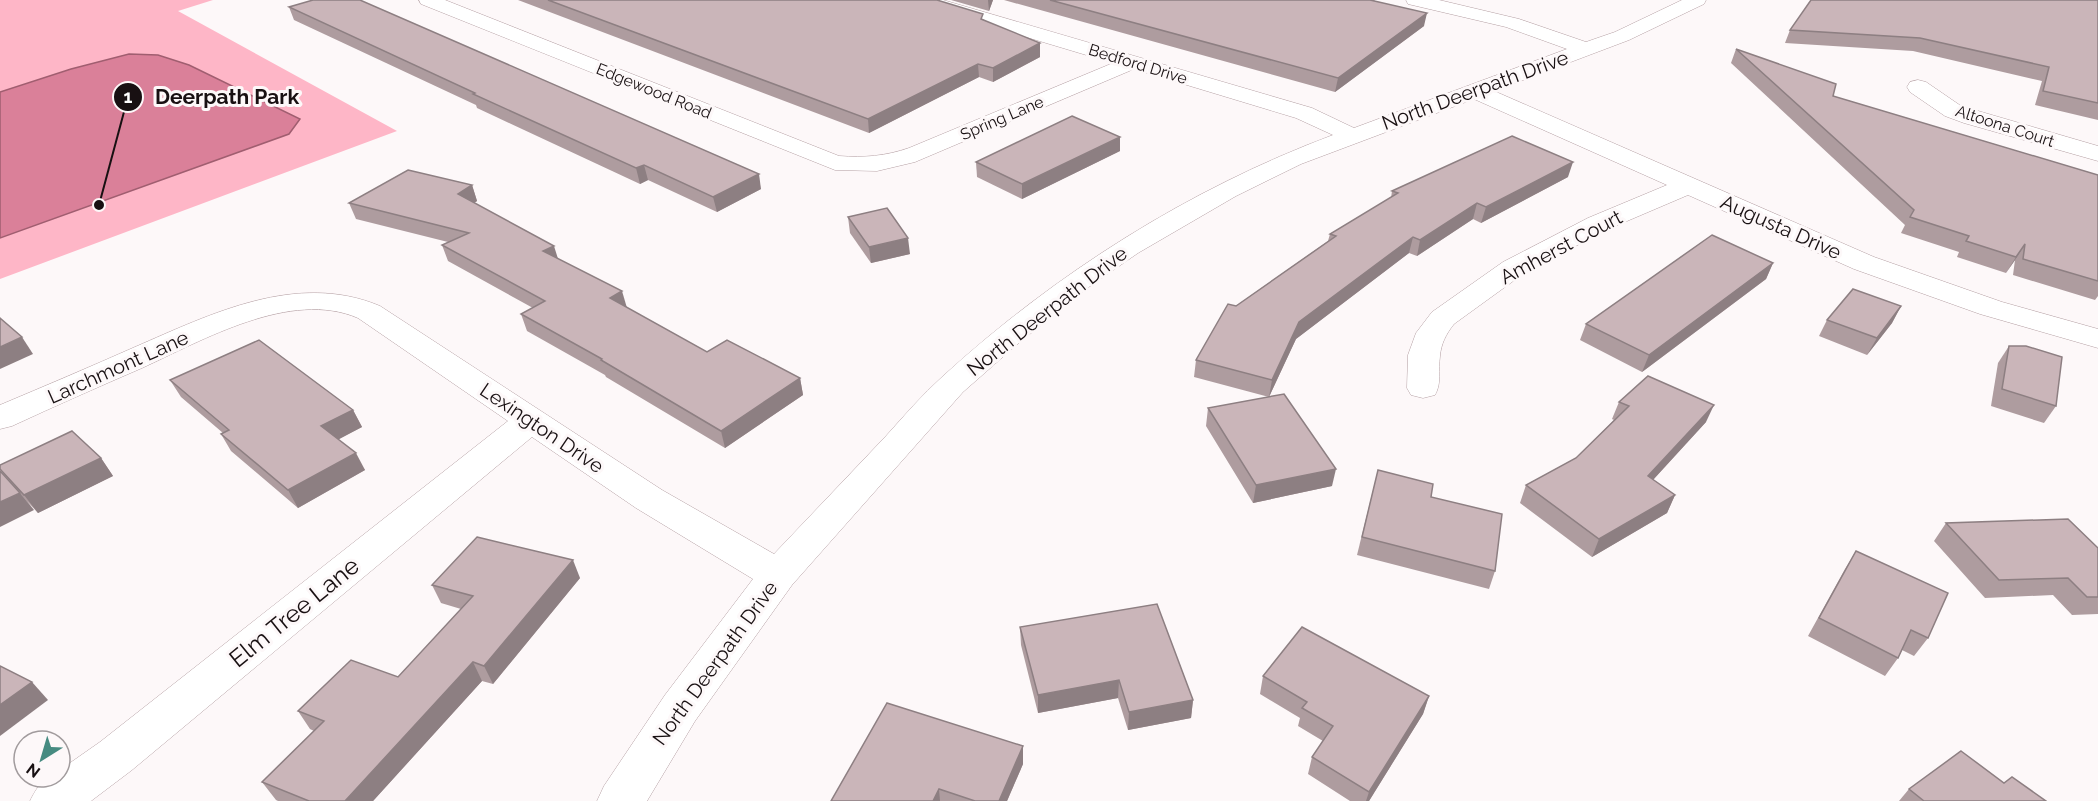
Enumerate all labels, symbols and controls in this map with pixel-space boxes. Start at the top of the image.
street label: Bedford Drive [1086,40,1190,88]
street label: North Deerpath Drive [1378,45,1572,135]
street label: Edgewood Road [594,59,714,123]
callout: Deerpath Park [113,77,312,116]
text: Deerpath Park [155,84,299,109]
text: 1 [124,86,133,107]
street label: Spring Lane [957,92,1047,144]
street label: Altoona Court [1953,101,2057,151]
street label: Augusta Drive [1717,190,1845,264]
street label: Amherst Court [1496,205,1626,289]
street label: North Deerpath Drive [962,241,1132,381]
street label: Larchmont Lane [44,325,192,409]
street label: Lexington Drive [476,378,609,478]
street label: Elm Tree Lane [223,551,365,673]
street label: North Deerpath Drive [647,576,783,750]
north arrow [12,729,72,789]
text: N [23,759,44,782]

